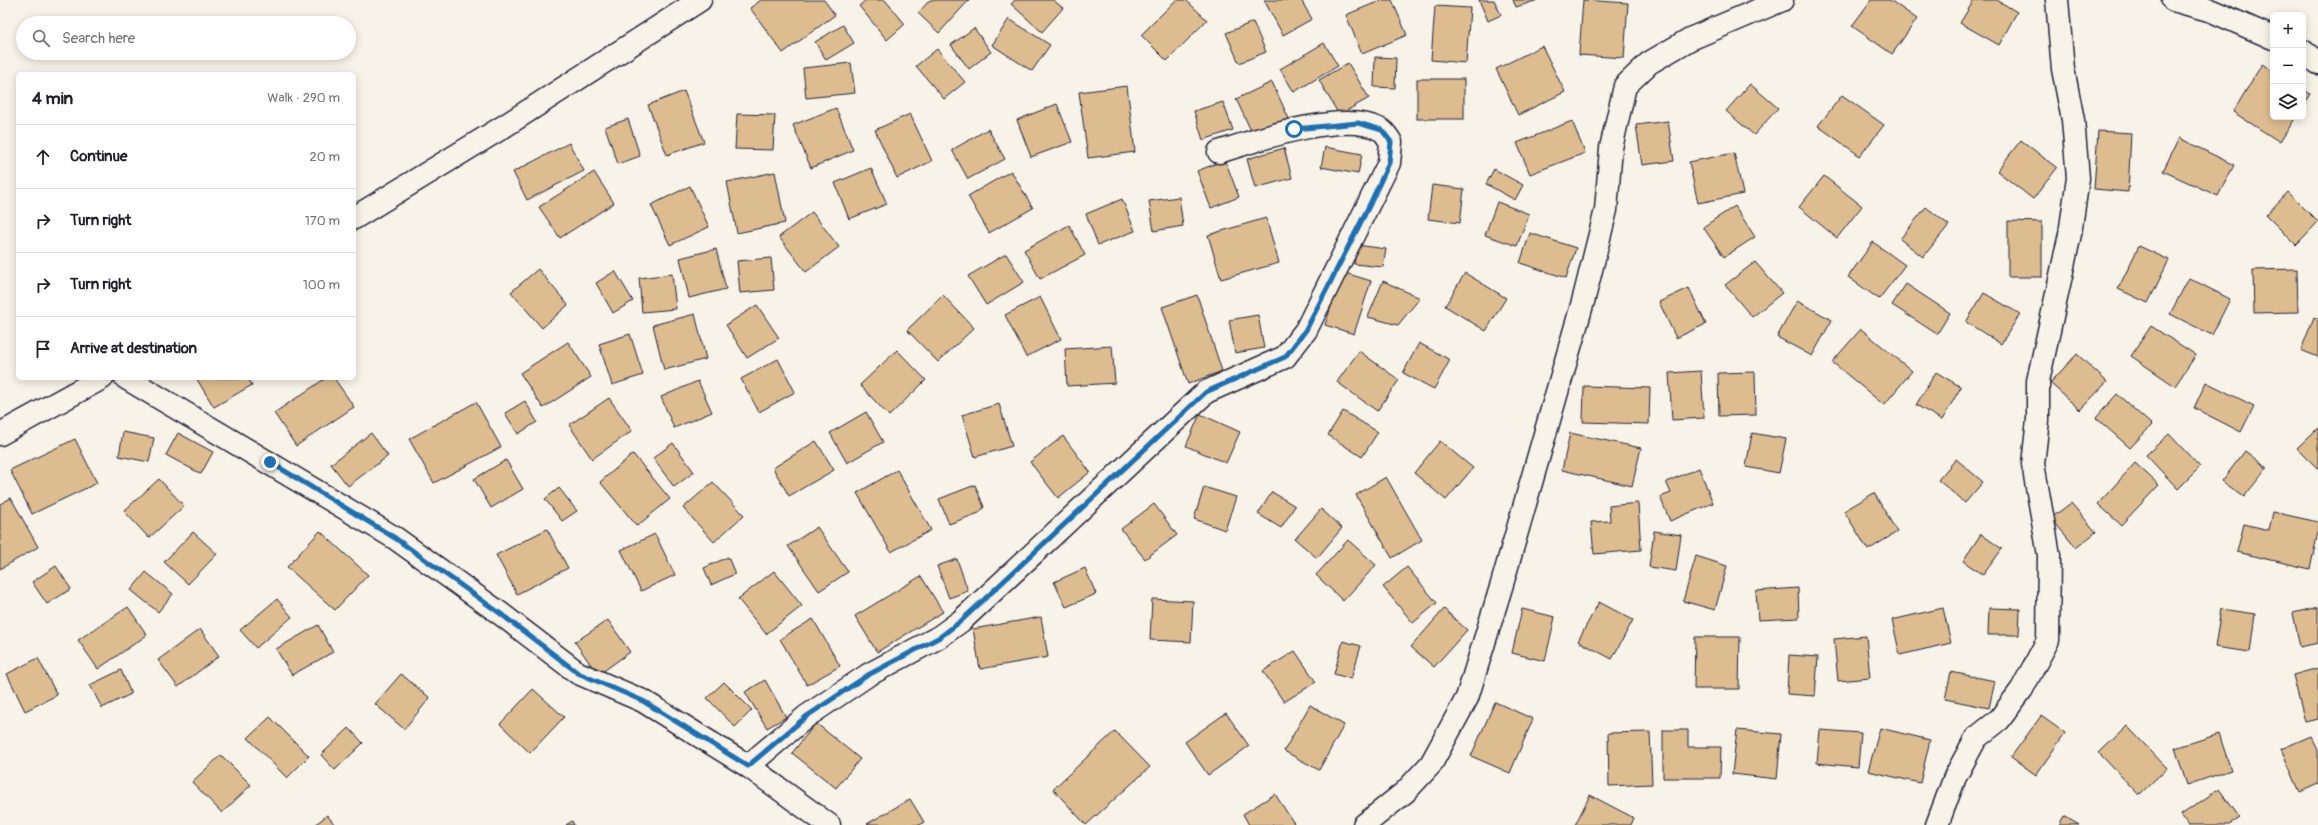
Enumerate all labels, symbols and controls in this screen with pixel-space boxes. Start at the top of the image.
map controls [2270,12,2306,120]
button: + [2270,12,2306,48]
search box [16,16,356,60]
icon: search [30,27,52,49]
text: Search here [62,29,135,48]
button: − [2270,48,2306,84]
button: layers [2270,84,2306,120]
text: 4 min [32,88,73,109]
text: Walk · 290 m [267,90,340,106]
route start [1285,120,1303,138]
icon: ahead [32,146,54,168]
text: Continue [70,147,128,166]
text: 20 m [309,149,340,165]
icon: right [32,210,54,232]
text: Turn right [70,211,131,230]
text: 170 m [305,213,340,229]
icon: right [32,274,54,296]
text: Turn right [70,275,131,294]
text: 100 m [303,277,340,293]
icon: arrive [32,338,54,360]
text: Arrive at destination [70,339,197,358]
route end [261,453,279,471]

